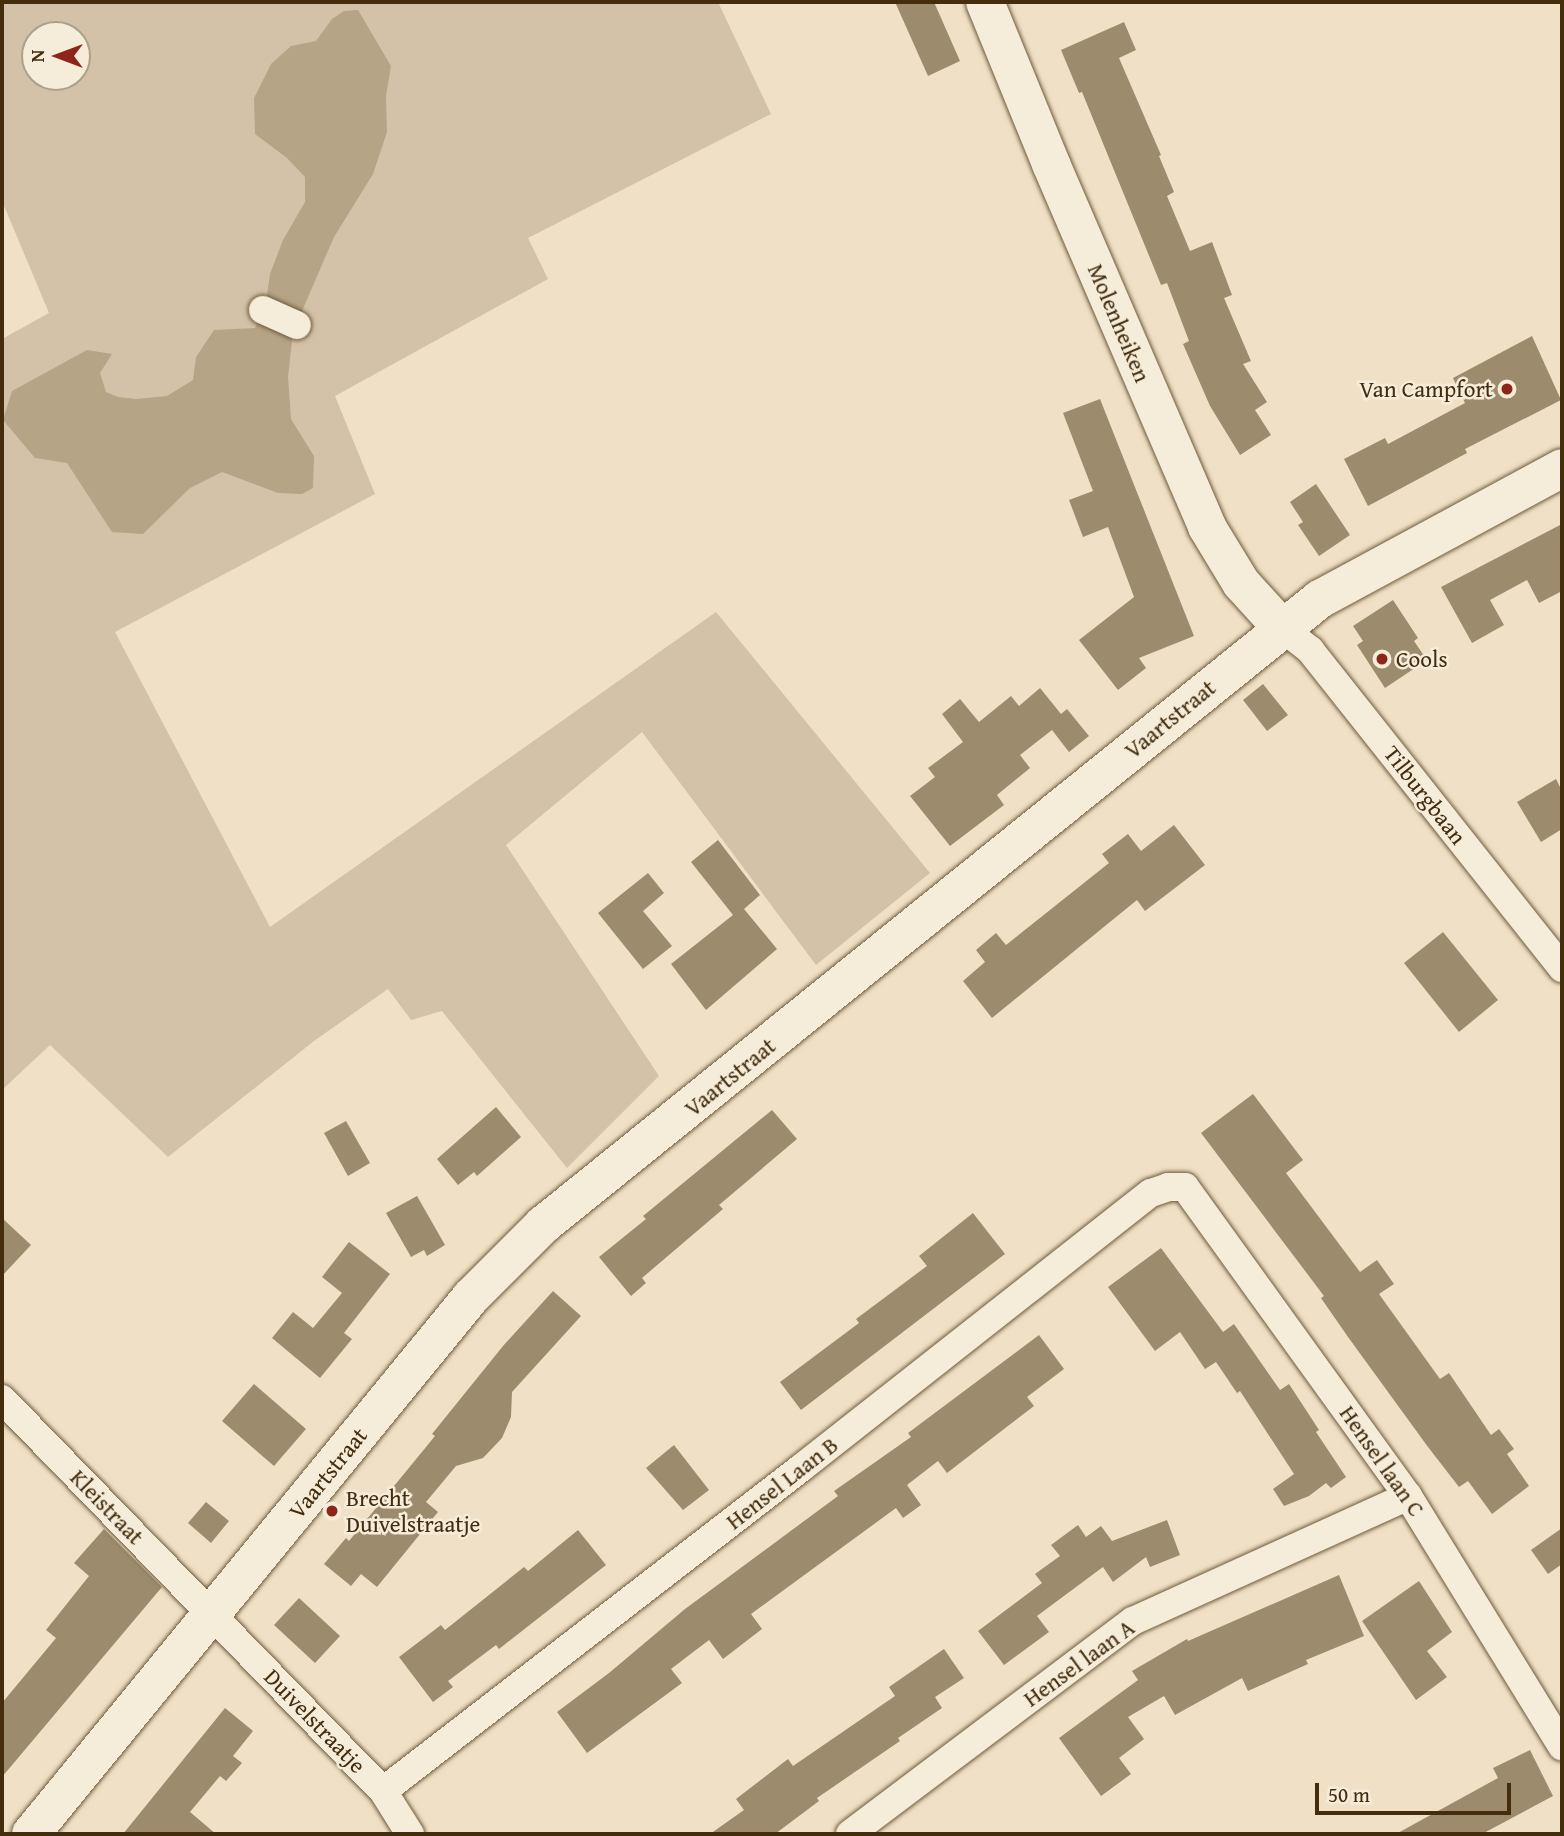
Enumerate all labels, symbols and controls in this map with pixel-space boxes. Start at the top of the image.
north arrow [21,21,91,91]
text: N [23,50,51,62]
street label: Molenheiken [1082,260,1156,386]
place label: Van Campfort [1359,375,1493,403]
marker: Van Campfort [1499,381,1515,397]
place label: Cools [1396,645,1448,673]
marker: Cools [1374,651,1390,667]
street label: Vaartstraat [1119,674,1221,764]
street label: Tilburgbaan [1378,740,1472,850]
street label: Vaartstraat [679,1032,781,1122]
street label: Hensel laan C [1334,1400,1430,1522]
street label: Vaartstraat [283,1422,373,1524]
street label: Hensel Laan B [721,1431,843,1535]
street label: Kleistraat [65,1464,149,1550]
place label: Brecht Duivelstraatje [346,1484,480,1538]
marker: Brecht Duivelstraatje [324,1503,340,1519]
street label: Hensel laan A [1018,1613,1140,1713]
street label: Duivelstraatje [258,1663,372,1779]
scale bar [1319,1770,1515,1814]
text: 50 m [1328,1779,1370,1810]

